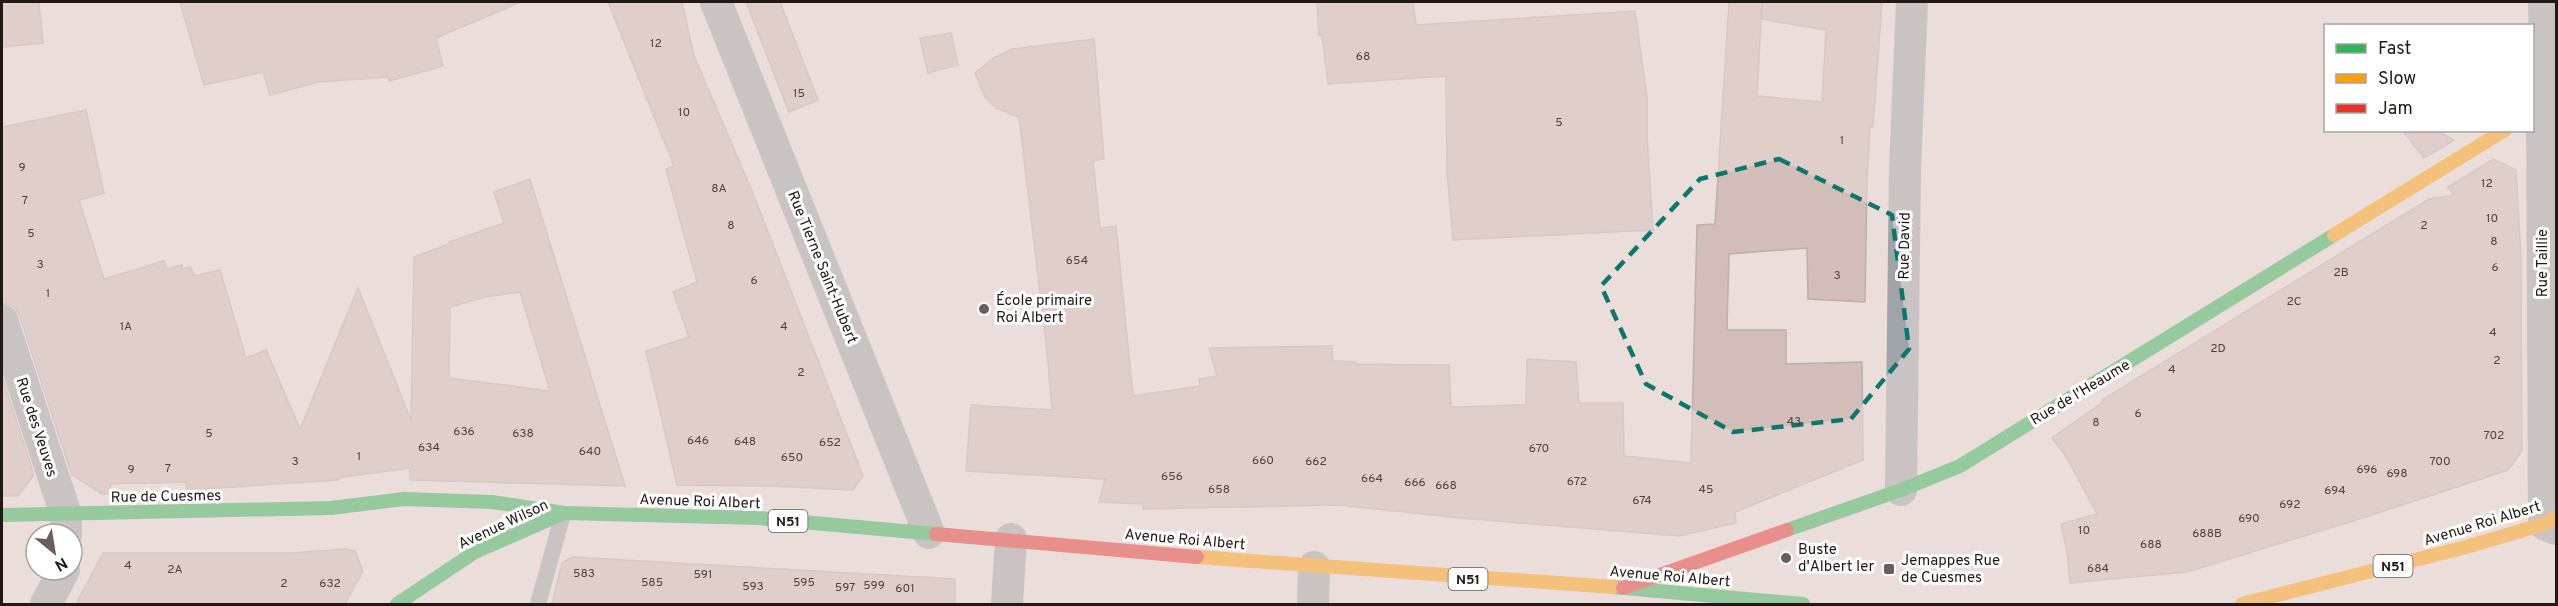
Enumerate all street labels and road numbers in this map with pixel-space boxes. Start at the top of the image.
street label: Rue Tierne Saint-Hubert [782,188,861,347]
street label: Rue David [1895,212,1916,280]
street label: Rue Taillie [2534,229,2553,297]
street label: Rue de l'Heaume [2028,356,2134,430]
street label: Rue des Veuves [11,375,61,480]
street label: Rue de Cuesmes [111,487,222,508]
street label: Avenue Roi Albert [639,491,761,514]
street label: Avenue Wilson [456,496,552,555]
street label: Avenue Roi Albert [2422,498,2543,551]
road number: N51 [768,510,808,532]
street label: Avenue Roi Albert [1124,526,1246,555]
road number: N51 [2374,555,2412,577]
street label: Avenue Roi Albert [1609,563,1731,592]
road number: N51 [1448,568,1488,590]

